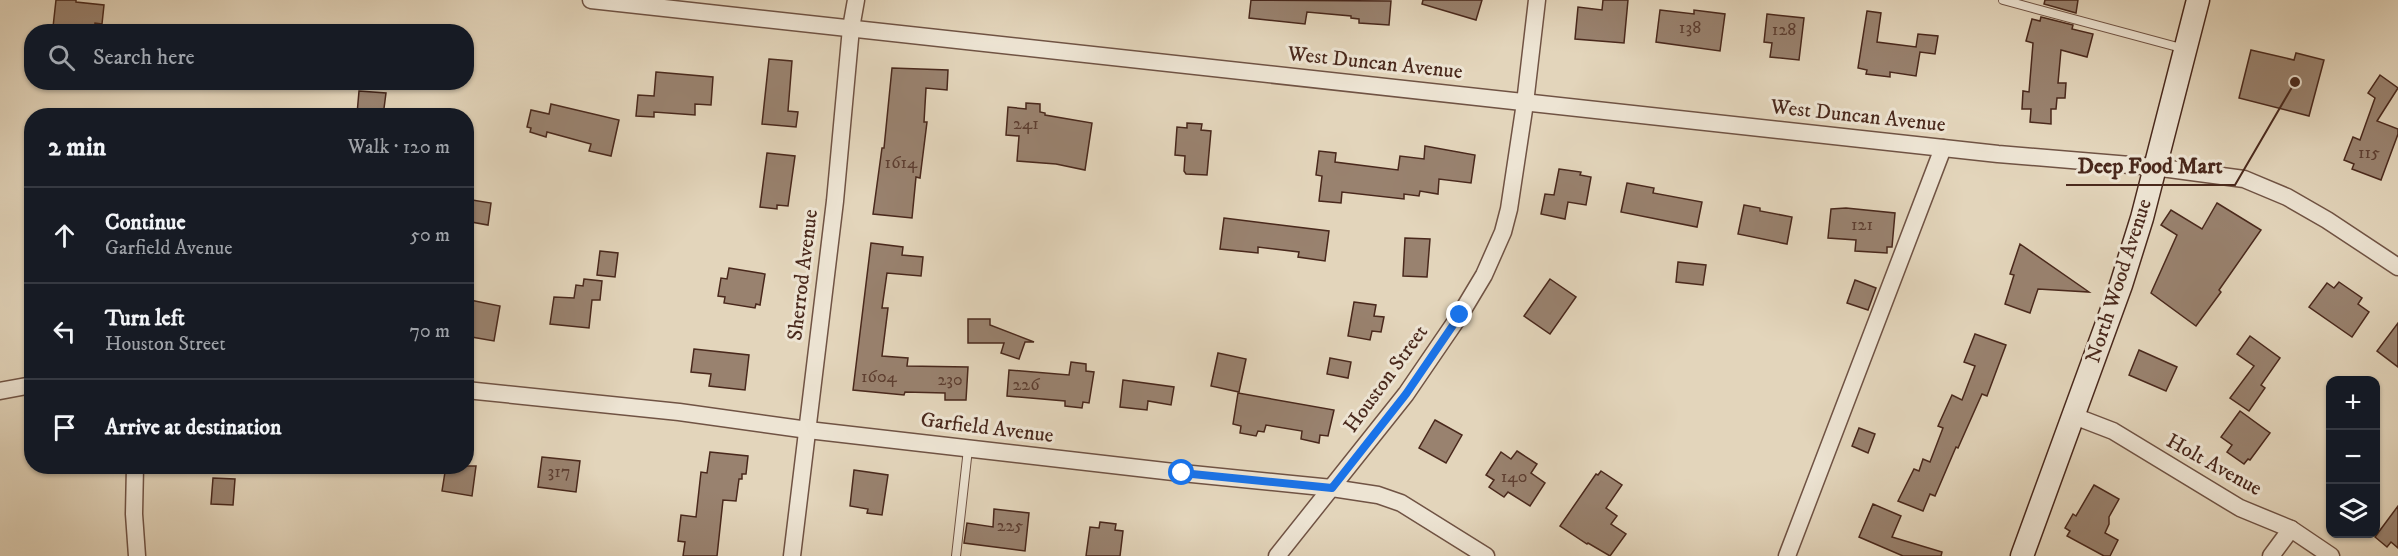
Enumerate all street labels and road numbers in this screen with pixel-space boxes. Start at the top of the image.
street label: West Duncan Avenue [1285,41,1464,85]
street label: West Duncan Avenue [1768,94,1947,138]
street label: North Wood Avenue [2080,195,2158,366]
street label: Sherrod Avenue [782,208,824,342]
street label: Houston Street [1338,320,1434,438]
street label: Garfield Avenue [919,407,1055,449]
street label: Holt Avenue [2162,428,2267,502]

